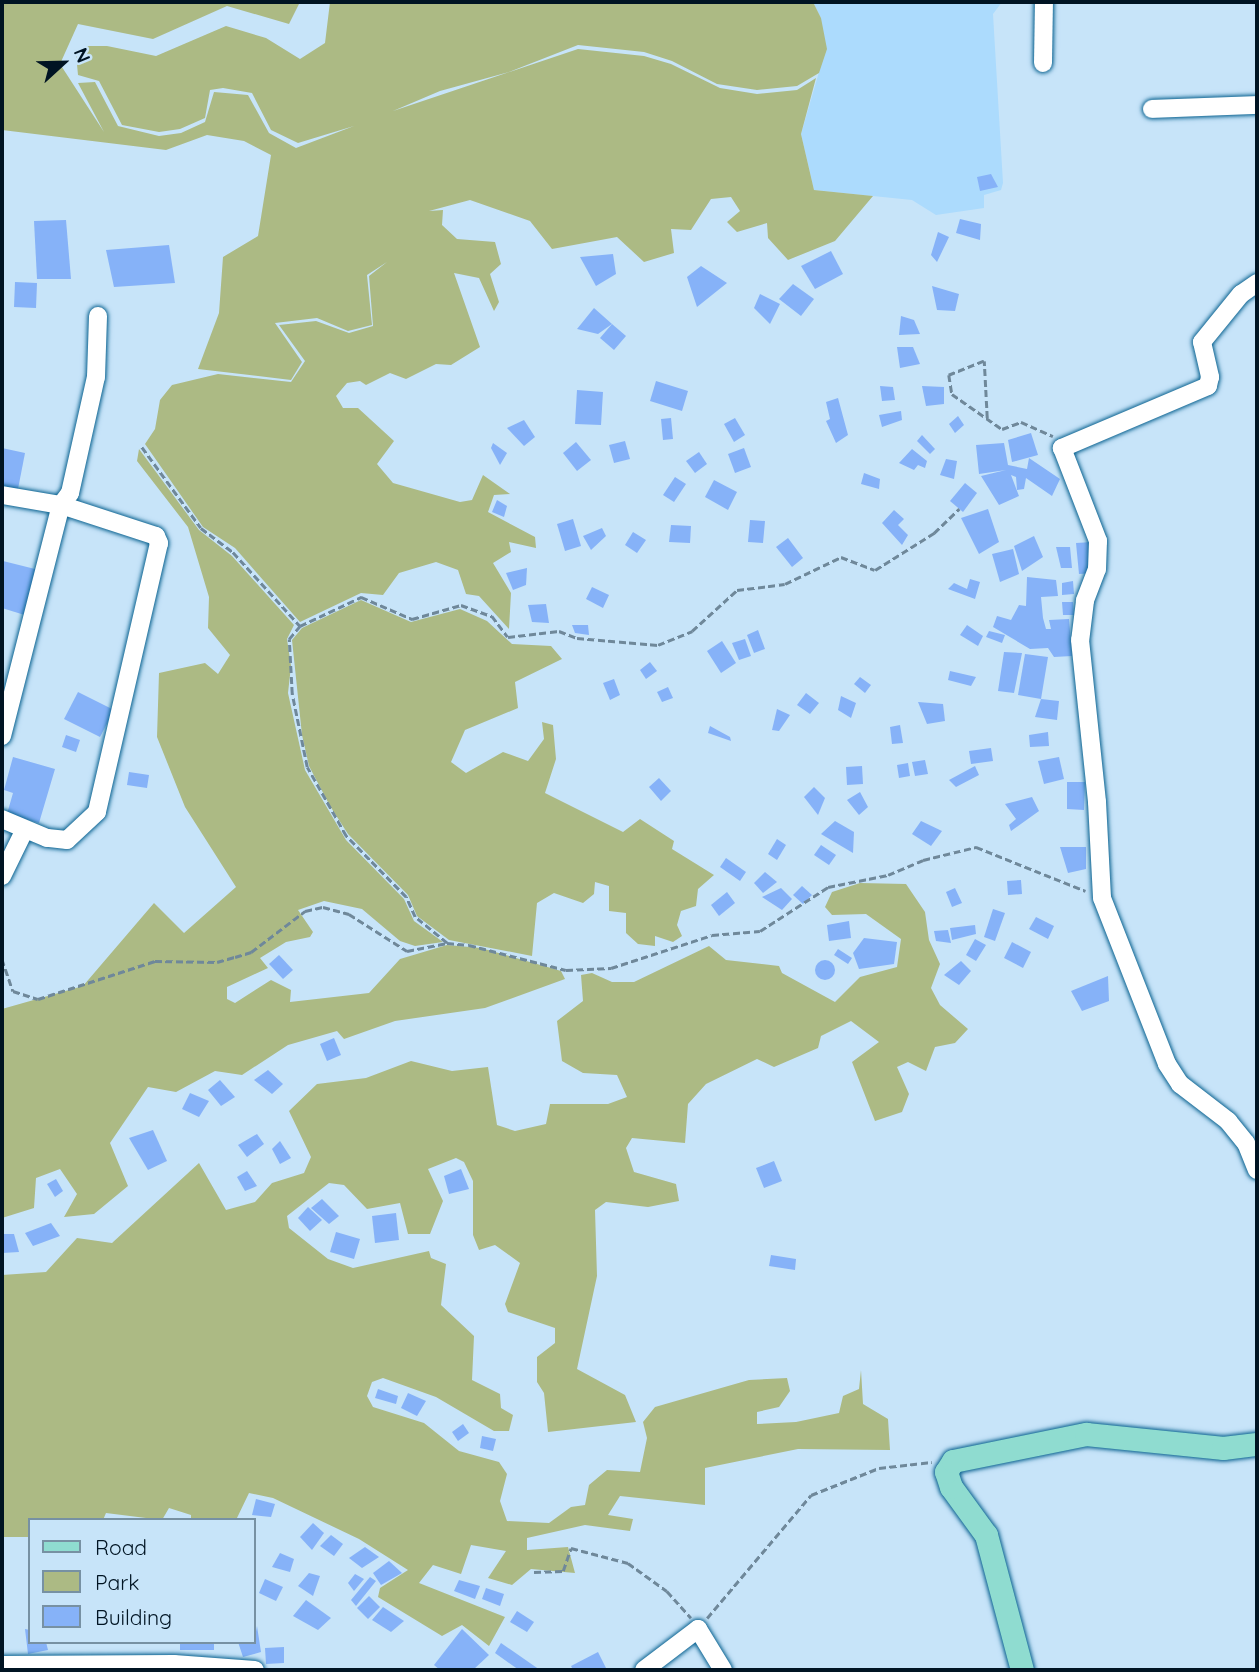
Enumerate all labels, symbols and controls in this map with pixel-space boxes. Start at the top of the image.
north arrow [28,28,98,98]
text: N [69,44,96,66]
legend [28,1518,256,1644]
text: Road [95,1534,147,1560]
text: Park [95,1569,139,1595]
text: Building [95,1604,172,1630]

